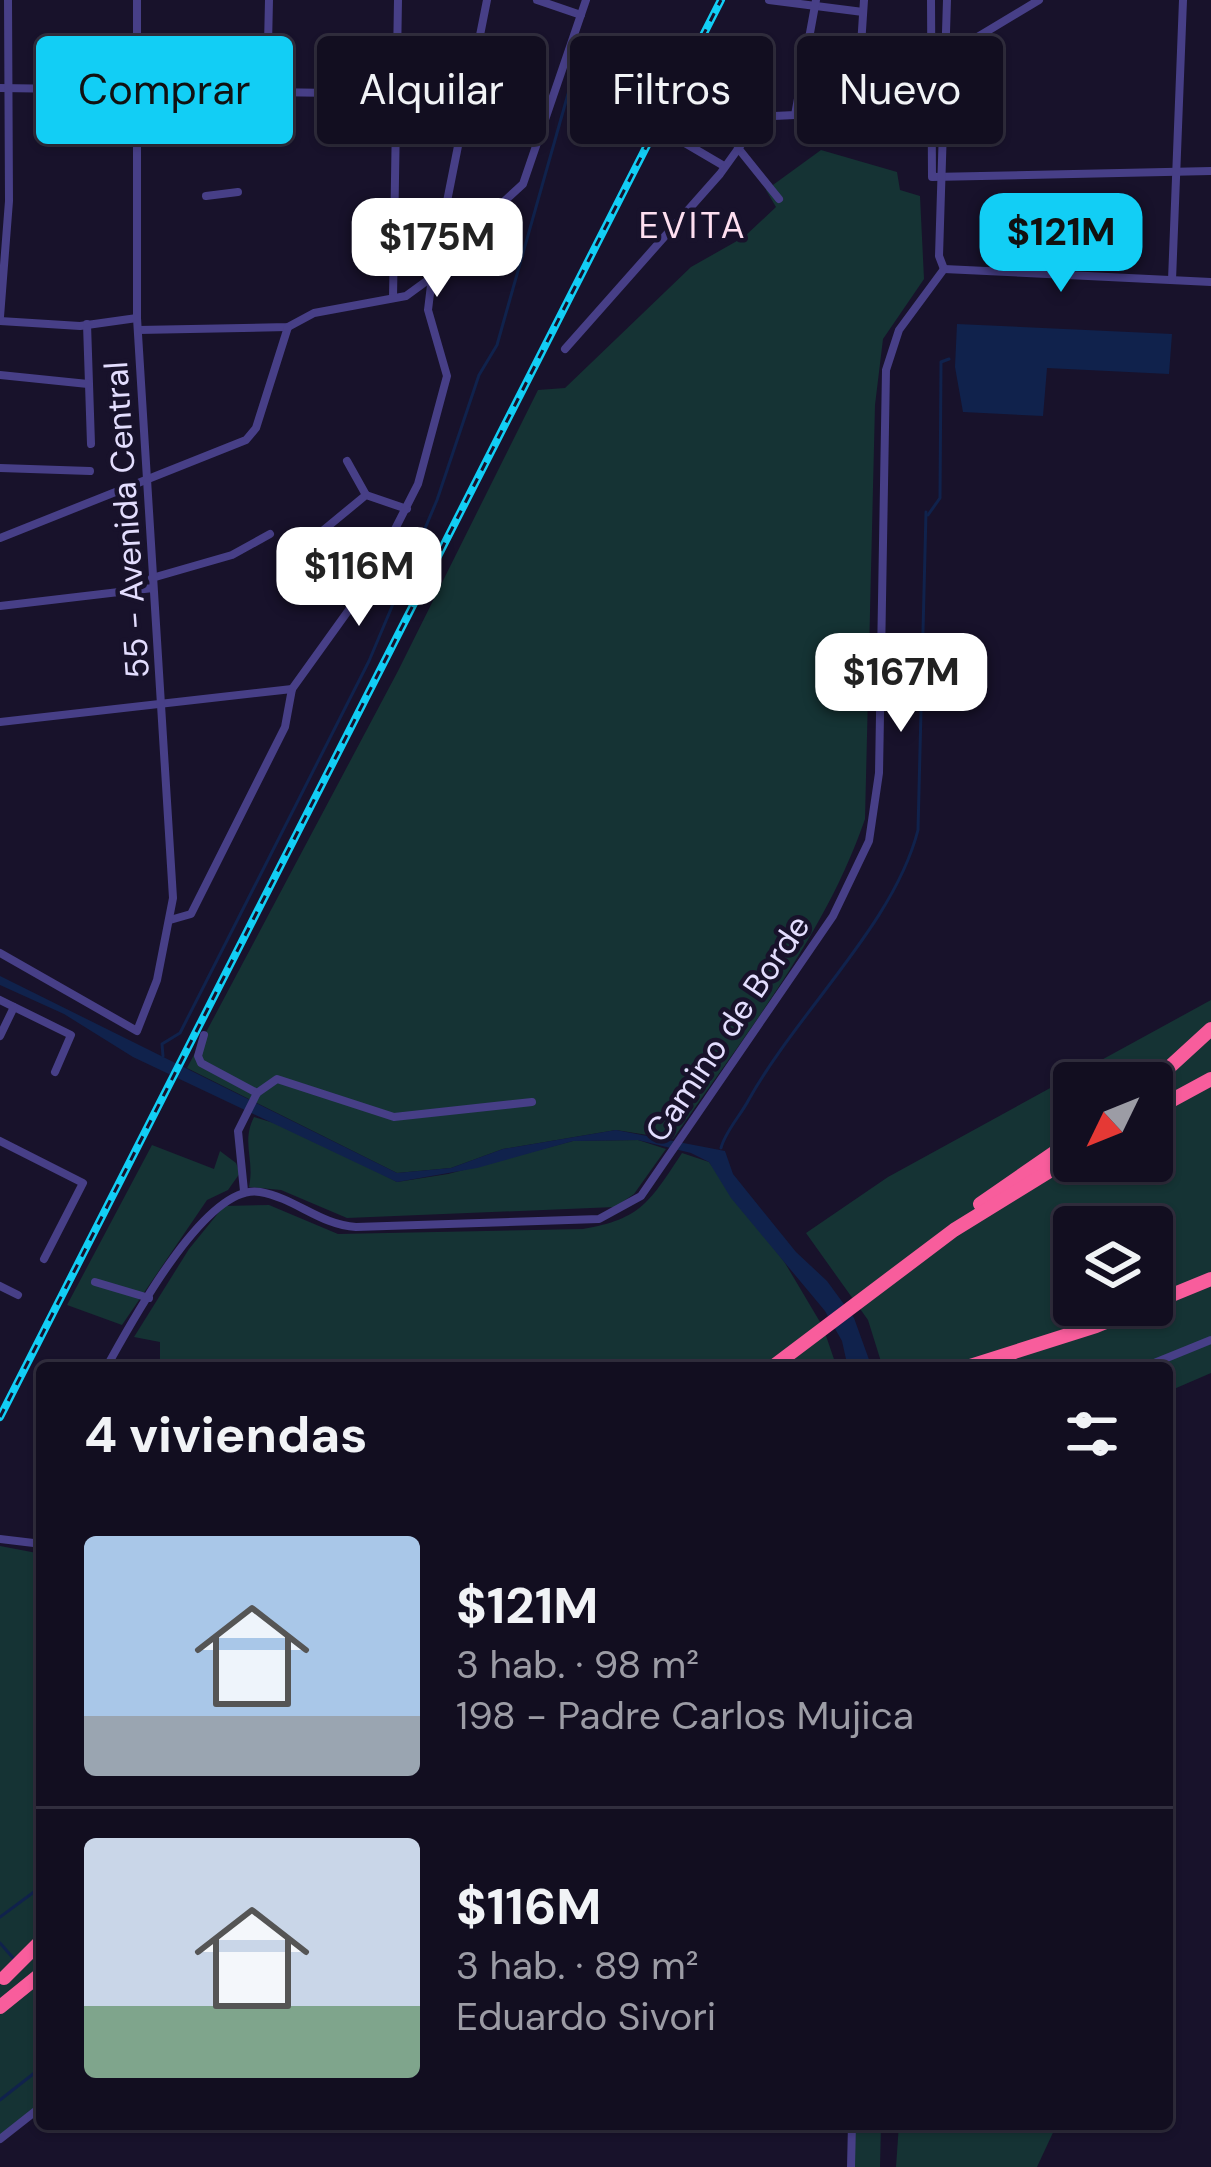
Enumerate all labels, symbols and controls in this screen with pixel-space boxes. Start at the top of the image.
chip: Comprar [36,36,293,144]
chip: Alquilar [317,36,546,144]
chip: Filtros [570,36,773,144]
chip: Nuevo [797,36,1003,144]
pin: $121M [977,193,1145,295]
pin: $175M [353,198,521,300]
district label: EVITA [638,202,748,249]
text: $121M [1006,206,1116,257]
text: $175M [379,211,495,262]
street label: 55 - Avenida Central [94,360,159,680]
pin: $116M [275,527,443,629]
text: $116M [303,540,415,591]
pin: $167M [817,633,985,735]
text: $167M [842,646,960,697]
street label: Camino de Borde [636,906,819,1150]
north arrow [1053,1062,1173,1182]
map controls [1053,1062,1173,1326]
button: layers [1053,1206,1173,1326]
text: 4 viviendas [84,1401,367,1468]
icon: filters [1059,1401,1125,1467]
text: $121M [456,1572,599,1639]
icon: home [180,1584,324,1728]
text: 3 hab. · 98 m² [456,1639,699,1690]
text: 198 - Padre Carlos Mujica [456,1690,914,1741]
text: $116M [456,1873,601,1940]
icon: home [180,1886,324,2030]
text: 3 hab. · 89 m² [456,1940,699,1991]
text: Eduardo Sivori [456,1991,716,2042]

